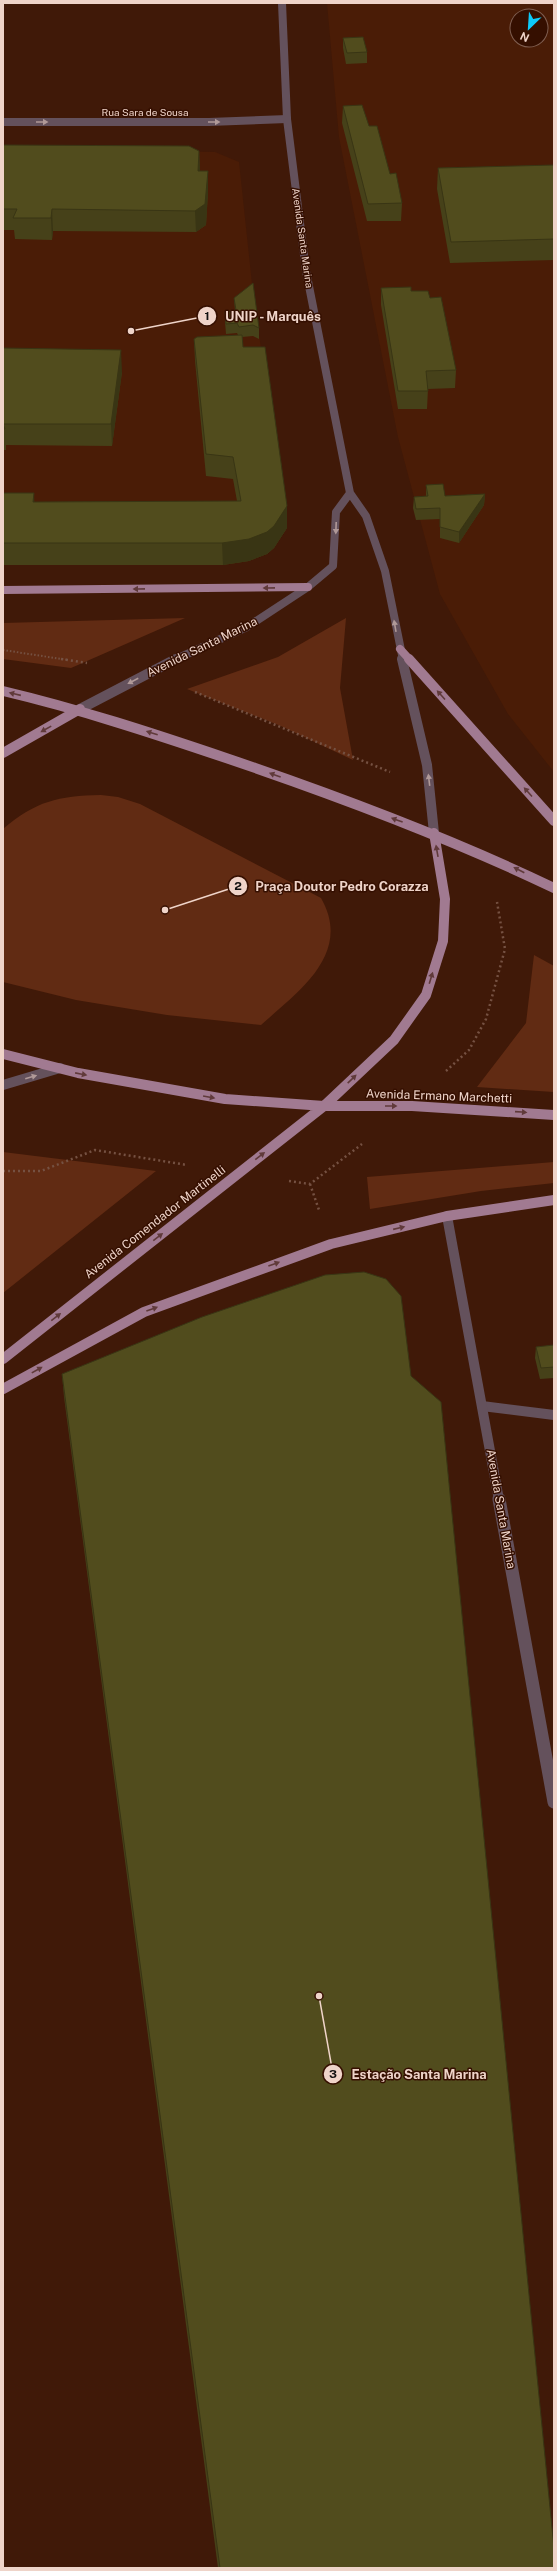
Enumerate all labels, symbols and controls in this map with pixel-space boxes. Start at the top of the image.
north arrow [509,8,549,48]
text: N [518,30,531,44]
street label: Rua Sara de Sousa [102,106,188,118]
one-way arrow [36,119,49,125]
one-way arrow [208,119,221,125]
street label: Avenida Santa Marina [290,187,316,289]
callout: UNIP - Marquês [197,304,330,329]
text: 1 [204,309,210,323]
text: UNIP - Marquês [225,309,321,324]
one-way arrow [332,522,339,534]
one-way arrow [262,585,275,591]
one-way arrow [132,586,145,592]
street label: Avenida Santa Marina [144,614,260,680]
one-way arrow [392,620,398,632]
one-way arrow [127,678,139,685]
one-way arrow [9,690,21,696]
one-way arrow [437,691,446,700]
one-way arrow [40,725,52,732]
one-way arrow [145,730,157,736]
one-way arrow [269,771,281,777]
one-way arrow [426,774,432,786]
one-way arrow [523,787,533,797]
one-way arrow [391,816,403,822]
one-way arrow [433,845,439,857]
one-way arrow [513,867,525,873]
callout: Praça Doutor Pedro Corazza [228,874,437,899]
text: 2 [234,879,242,893]
text: Praça Doutor Pedro Corazza [255,879,429,894]
one-way arrow [428,972,434,984]
one-way arrow [75,1071,88,1077]
one-way arrow [26,1074,38,1080]
one-way arrow [347,1074,357,1084]
street label: Avenida Ermano Marchetti [366,1086,512,1106]
one-way arrow [203,1094,216,1100]
one-way arrow [385,1103,398,1109]
one-way arrow [515,1108,527,1115]
one-way arrow [254,1152,265,1161]
street label: Avenida Comendador Martinelli [82,1163,228,1281]
one-way arrow [392,1224,405,1230]
one-way arrow [152,1232,163,1241]
one-way arrow [268,1261,280,1267]
one-way arrow [146,1306,158,1312]
one-way arrow [50,1313,61,1321]
one-way arrow [31,1367,43,1373]
street label: Avenida Santa Marina [484,1448,518,1570]
callout: Estação Santa Marina [323,2062,495,2087]
text: 3 [329,2067,337,2081]
text: Estação Santa Marina [351,2067,487,2082]

